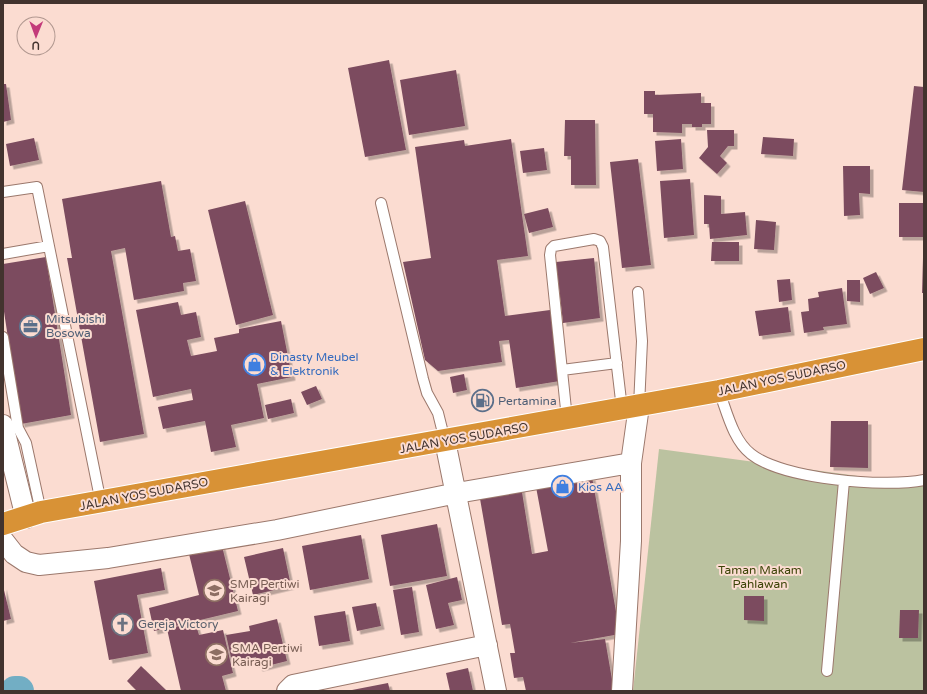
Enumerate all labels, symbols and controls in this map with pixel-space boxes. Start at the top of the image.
north arrow [16,16,56,56]
text: U [32,39,40,52]
place label: Mitsubishi Bosowa [46,312,105,340]
office icon: Mitsubishi Bosowa [18,313,44,339]
place label: Dinasty Meubel & Elektronik [270,350,359,378]
shop icon: Dinasty Meubel & Elektronik [241,351,267,377]
street label: JALAN YOS SUDARSO [717,358,847,398]
fuel station icon: Pertamina [470,388,496,414]
place label: Pertamina [498,394,557,408]
street label: JALAN YOS SUDARSO [399,420,530,456]
shop icon: Kios AA [549,474,575,500]
street label: JALAN YOS SUDARSO [79,475,210,513]
place label: Kios AA [578,480,623,494]
park label: Taman Makam Pahlawan [718,563,802,591]
place label: SMP Pertiwi Kairagi [230,577,300,605]
school or university icon: SMP Pertiwi Kairagi [202,578,228,604]
church icon: Gereja Victory [110,611,136,637]
place label: Gereja Victory [138,617,219,631]
place label: SMA Pertiwi Kairagi [232,641,302,669]
school or university icon: SMA Pertiwi Kairagi [203,642,229,668]

